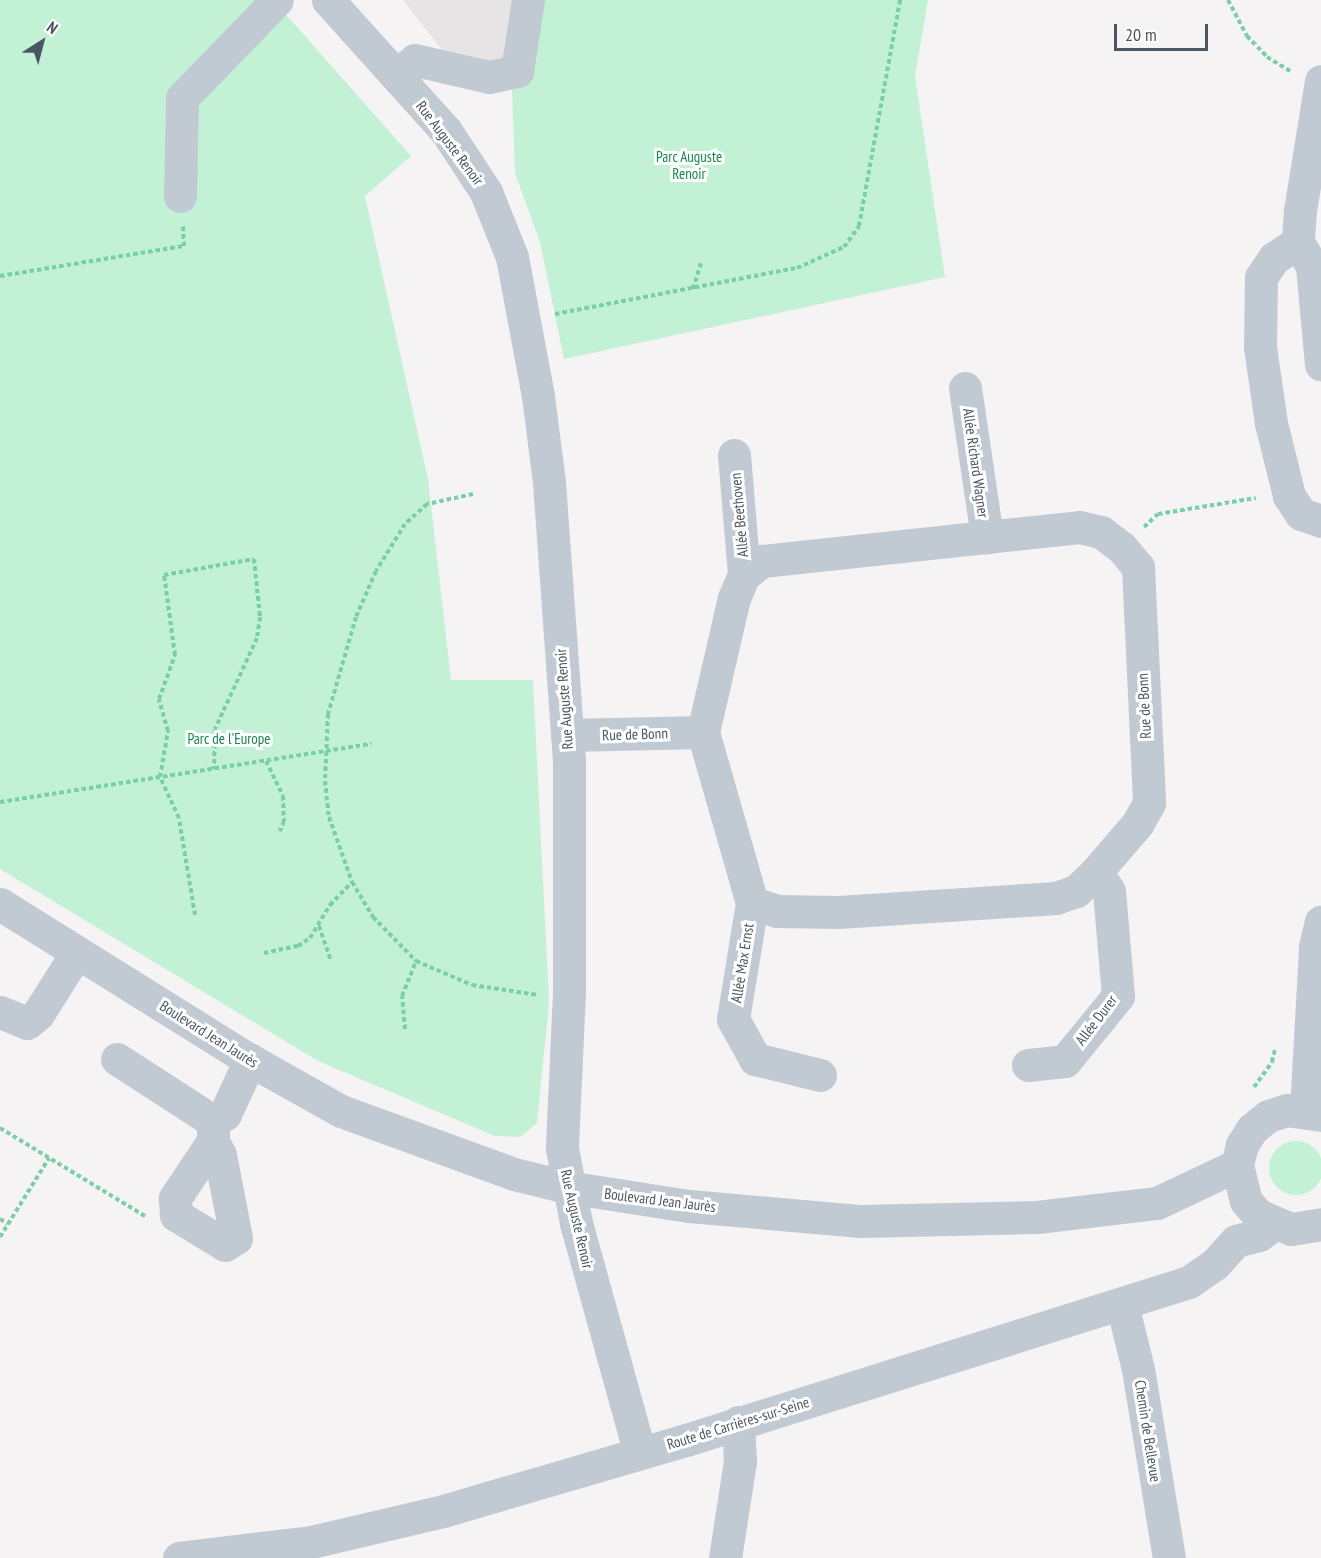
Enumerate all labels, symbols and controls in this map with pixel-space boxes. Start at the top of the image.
north arrow [12,12,72,72]
scale bar [1117,12,1212,50]
text: N [43,17,62,38]
text: 20 m [1125,23,1157,46]
street label: Rue Auguste Renoir [412,97,488,189]
park label: Parc Auguste Renoir [656,147,722,182]
street label: Allée Richard Wagner [959,407,993,519]
street label: Allée Beethoven [726,472,752,558]
street label: Rue Auguste Renoir [551,648,577,750]
street label: Rue de Bonn [1133,673,1155,739]
street label: Rue de Bonn [602,724,668,744]
park label: Parc de l'Europe [187,730,271,748]
street label: Allée Max Ernst [727,922,757,1004]
street label: Allée Durer [1071,991,1121,1049]
street label: Boulevard Jean Jaurès [157,997,261,1071]
street label: Rue Auguste Renoir [557,1168,597,1270]
street label: Boulevard Jean Jaurès [603,1184,717,1216]
street label: Chemin de Bellevue [1131,1379,1165,1483]
street label: Route de Carrières-sur-Seine [665,1393,811,1453]

